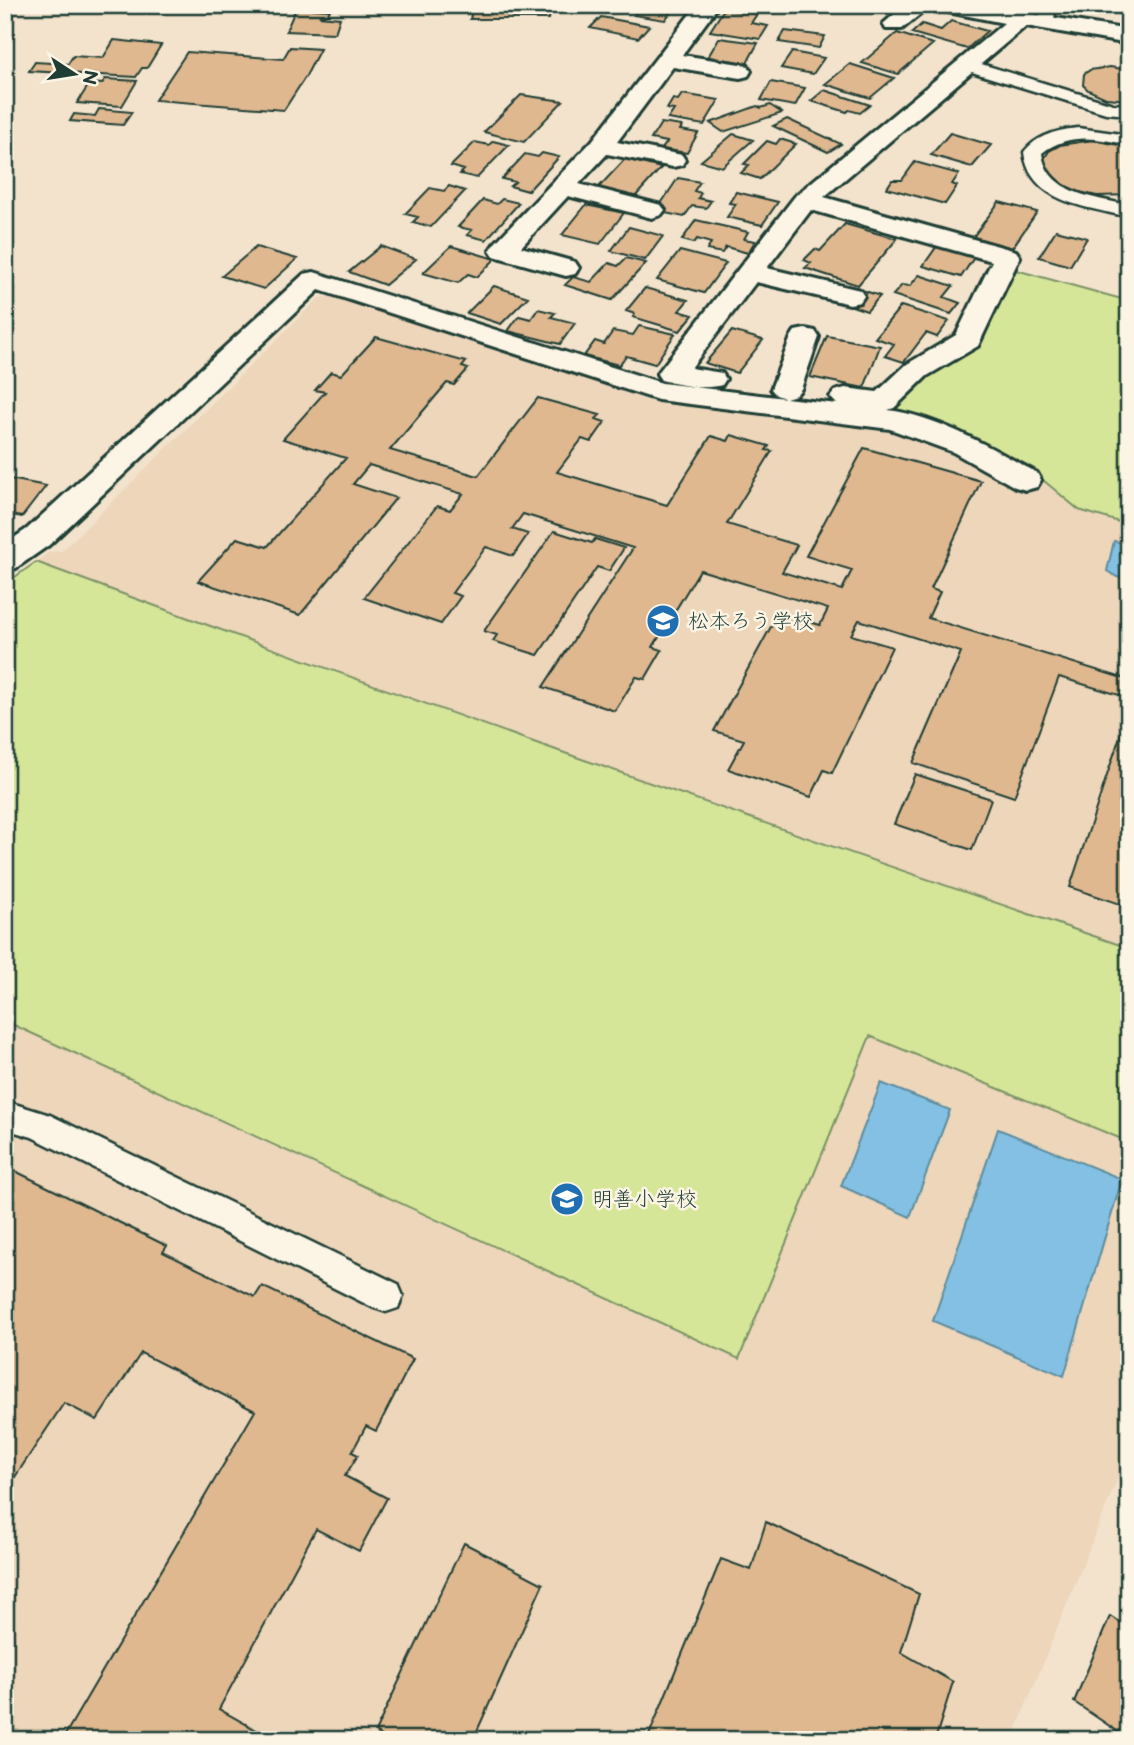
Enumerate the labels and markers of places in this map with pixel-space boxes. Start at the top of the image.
school or university icon: 松本ろう学校 [644,602,682,640]
place label: 松本ろう学校 [688,609,814,634]
school or university icon: 明善小学校 [548,1180,586,1218]
place label: 明善小学校 [592,1187,697,1212]

